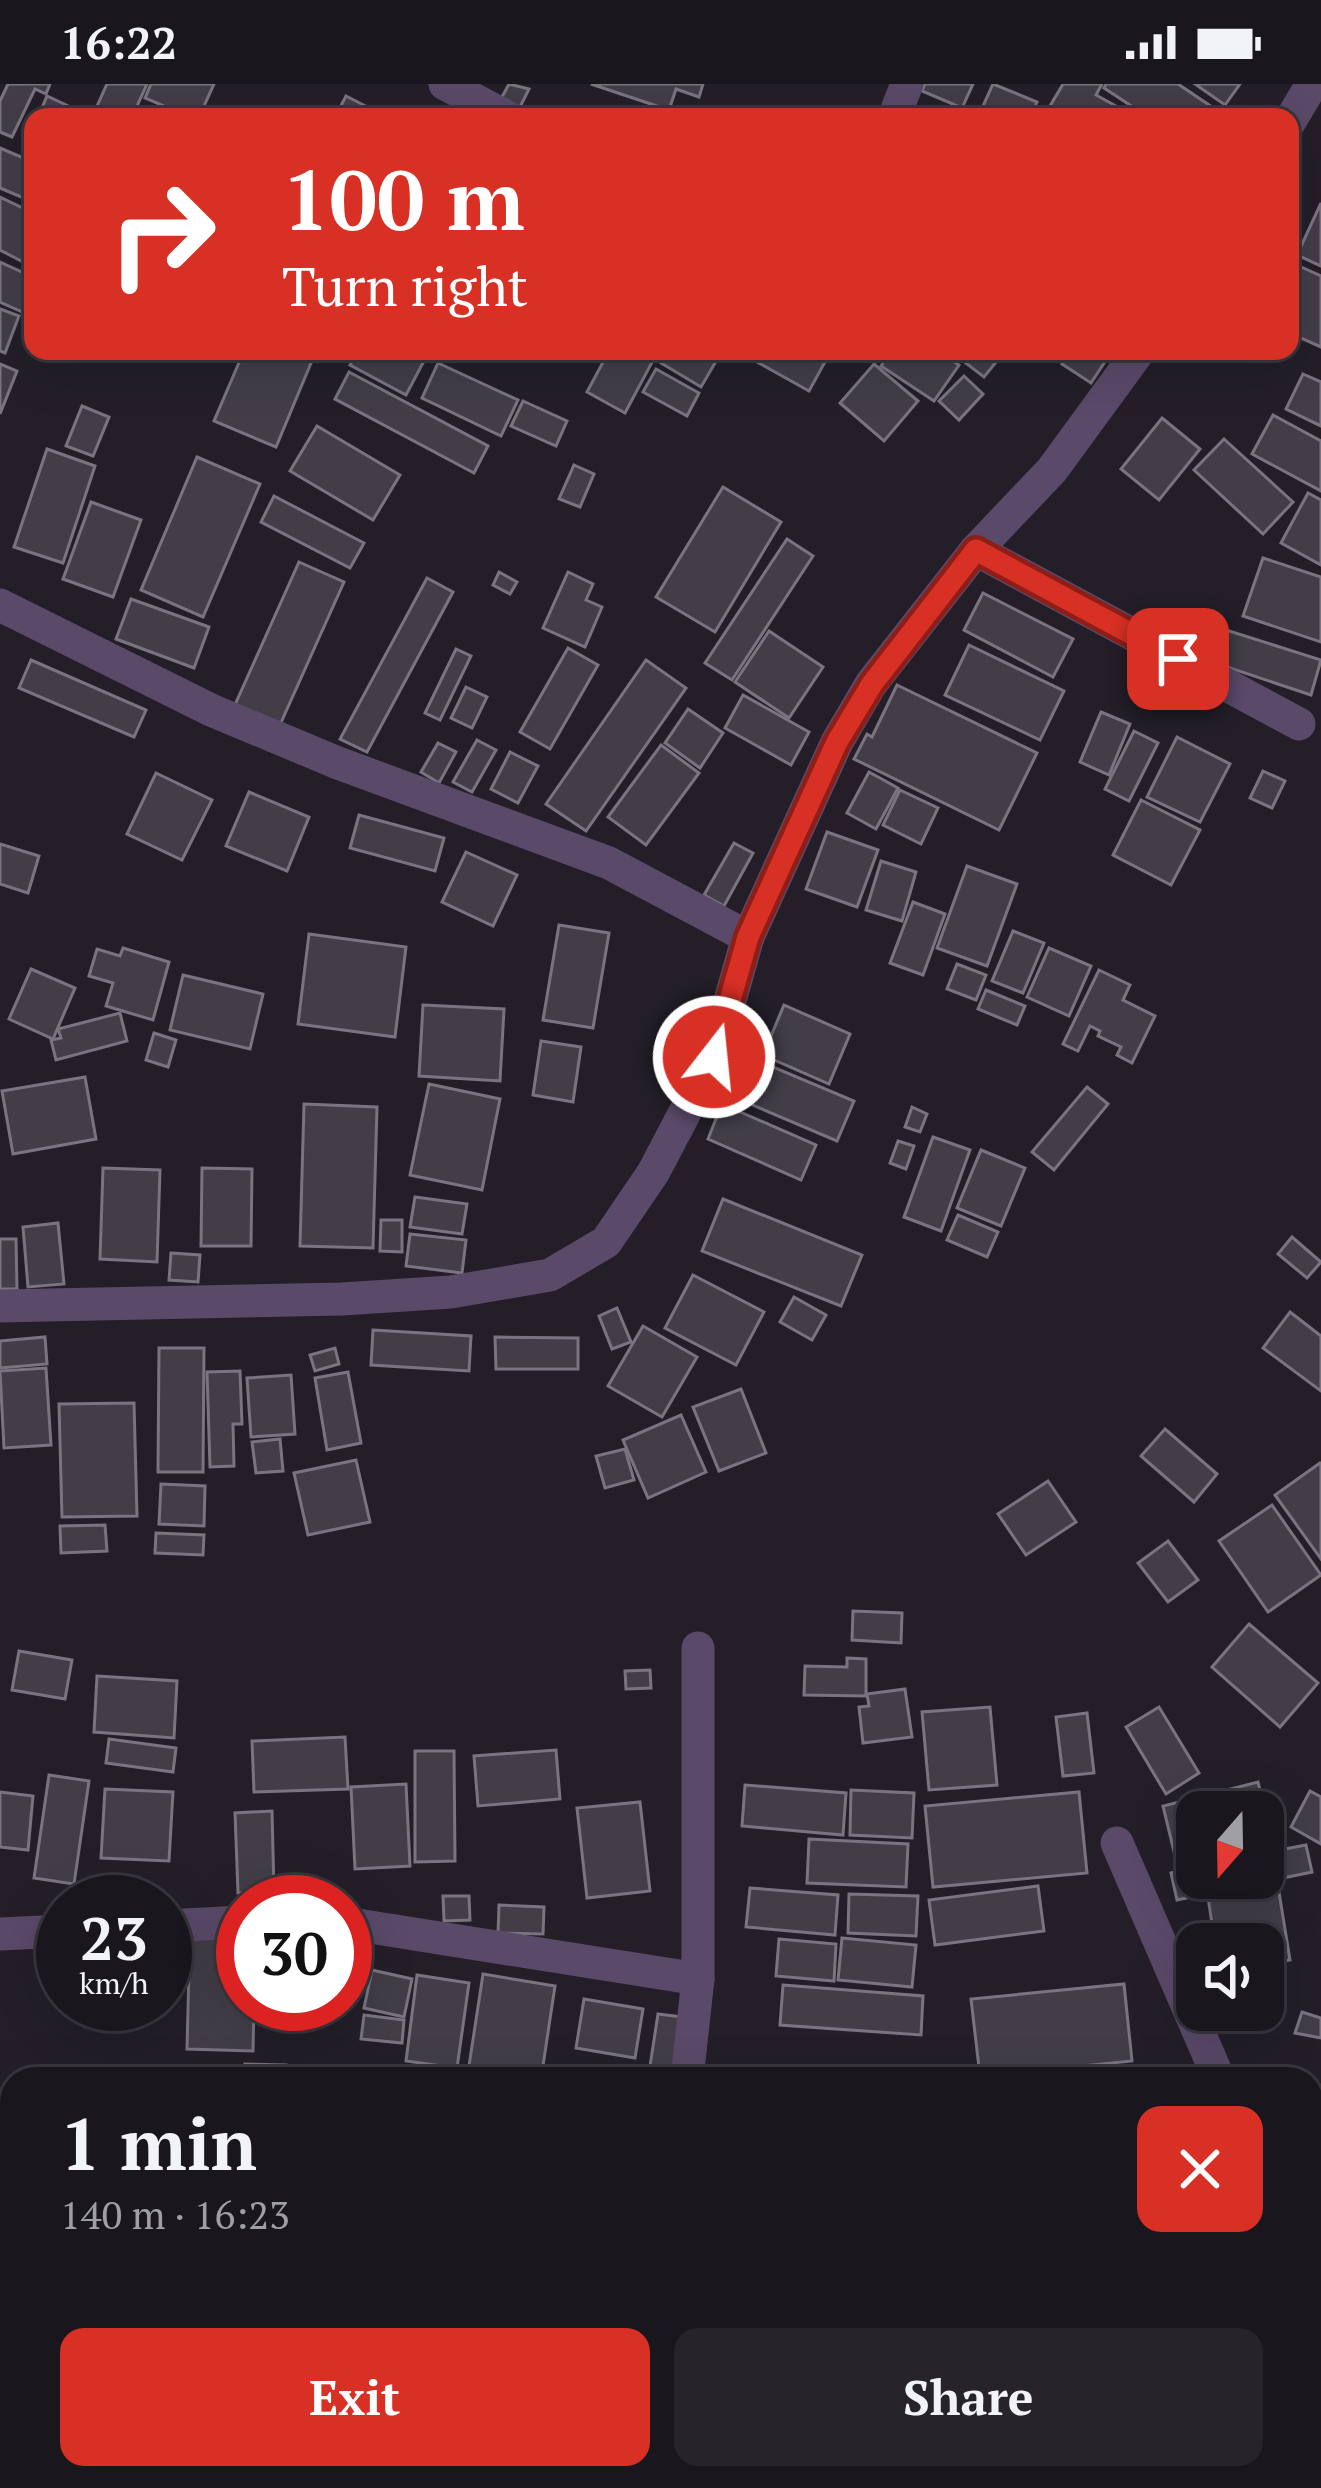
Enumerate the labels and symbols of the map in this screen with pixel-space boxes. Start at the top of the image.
pin [1127,608,1229,710]
position arrow [651,994,777,1120]
north arrow [1176,1791,1284,1899]
speed limit sign: 30 [216,1875,372,2031]

